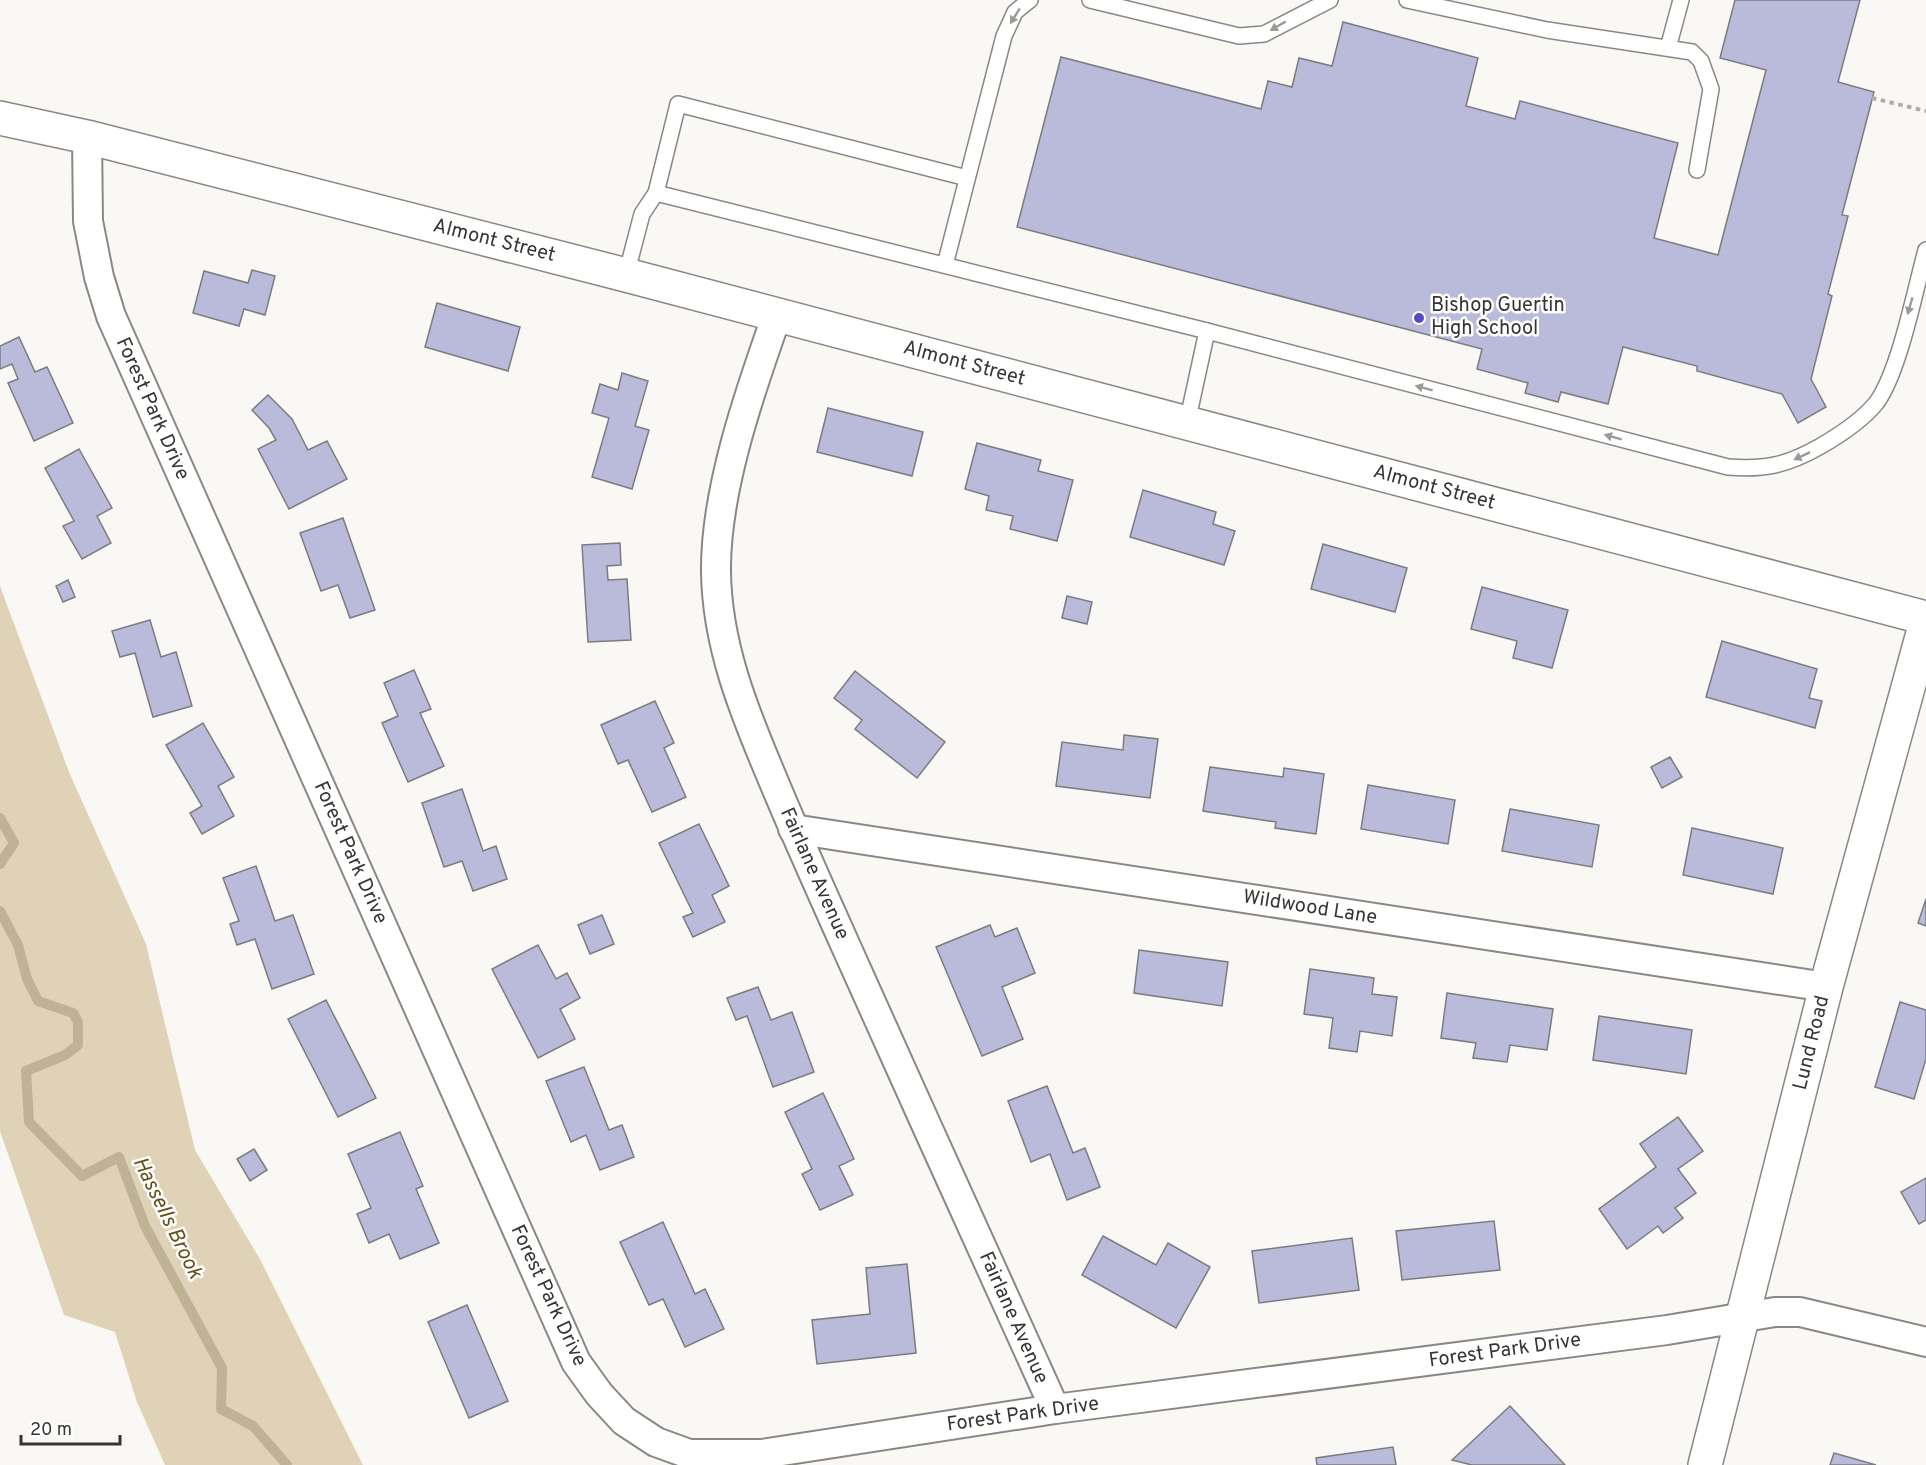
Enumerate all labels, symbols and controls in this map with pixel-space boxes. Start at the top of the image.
one-way arrow [1009,8,1020,25]
one-way arrow [1270,21,1286,32]
street label: Almont Street [430,213,558,269]
place label: Bishop Guertin High School [1431,293,1565,342]
one-way arrow [1905,297,1914,315]
marker: Bishop Guertin High School [1412,311,1426,325]
street label: Forest Park Drive [109,334,195,484]
street label: Almont Street [900,335,1028,393]
one-way arrow [1415,383,1433,392]
one-way arrow [1604,432,1622,441]
one-way arrow [1793,451,1810,460]
street label: Almont Street [1370,459,1498,517]
street label: Forest Park Drive [307,778,393,928]
street label: Fairlane Avenue [773,804,855,944]
street label: Wildwood Lane [1241,885,1379,931]
street label: Lund Road [1788,993,1836,1093]
water label: Hassells Brook [126,1153,208,1284]
street label: Forest Park Drive [504,1221,592,1371]
street label: Fairlane Avenue [972,1248,1054,1388]
street label: Forest Park Drive [1427,1327,1583,1375]
street label: Forest Park Drive [945,1391,1101,1439]
scale bar [21,1408,120,1446]
text: 20 m [30,1419,72,1442]

